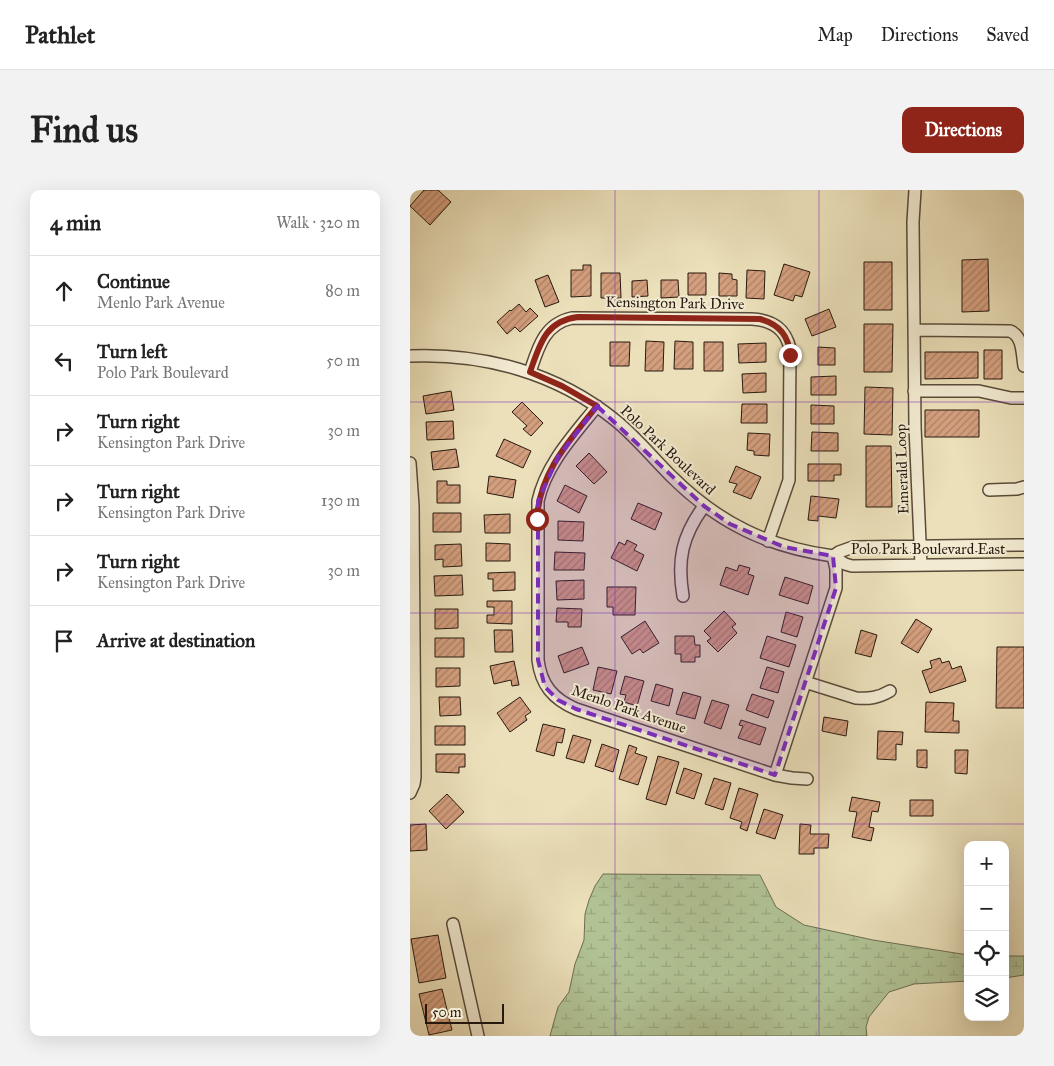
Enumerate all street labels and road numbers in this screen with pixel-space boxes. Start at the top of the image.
street label: Kensington Park Drive [605,293,745,313]
street label: Polo Park Boulevard [617,401,720,499]
street label: Emerald Loop [891,424,913,514]
street label: Polo Park Boulevard East [851,540,1006,558]
street label: Menlo Park Avenue [569,681,689,737]

